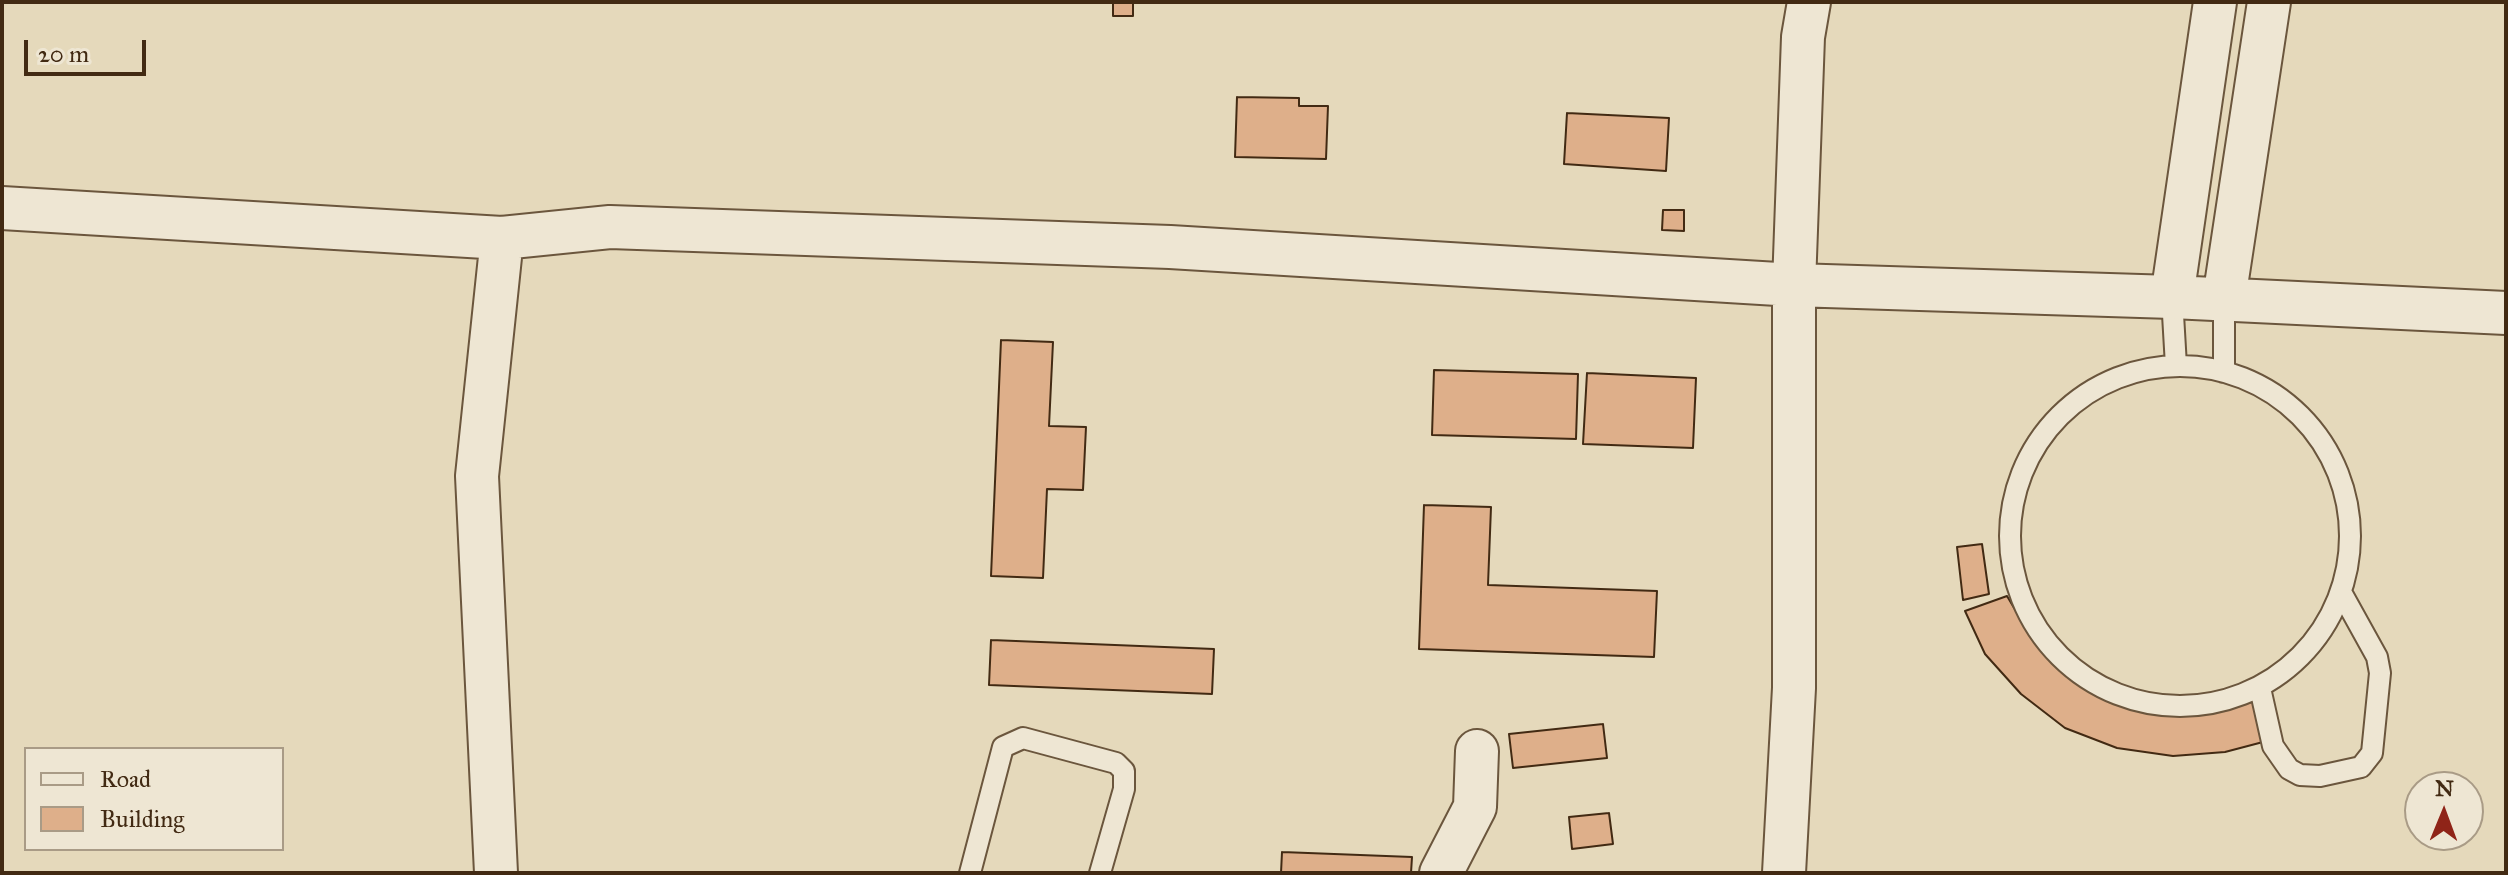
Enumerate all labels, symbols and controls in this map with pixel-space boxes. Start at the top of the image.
scale bar [28,24,150,74]
text: 20 m [38,39,89,69]
legend [24,747,284,851]
text: Road [100,764,151,794]
north arrow [2404,771,2484,851]
text: N [2435,775,2454,802]
text: Building [100,804,185,834]

